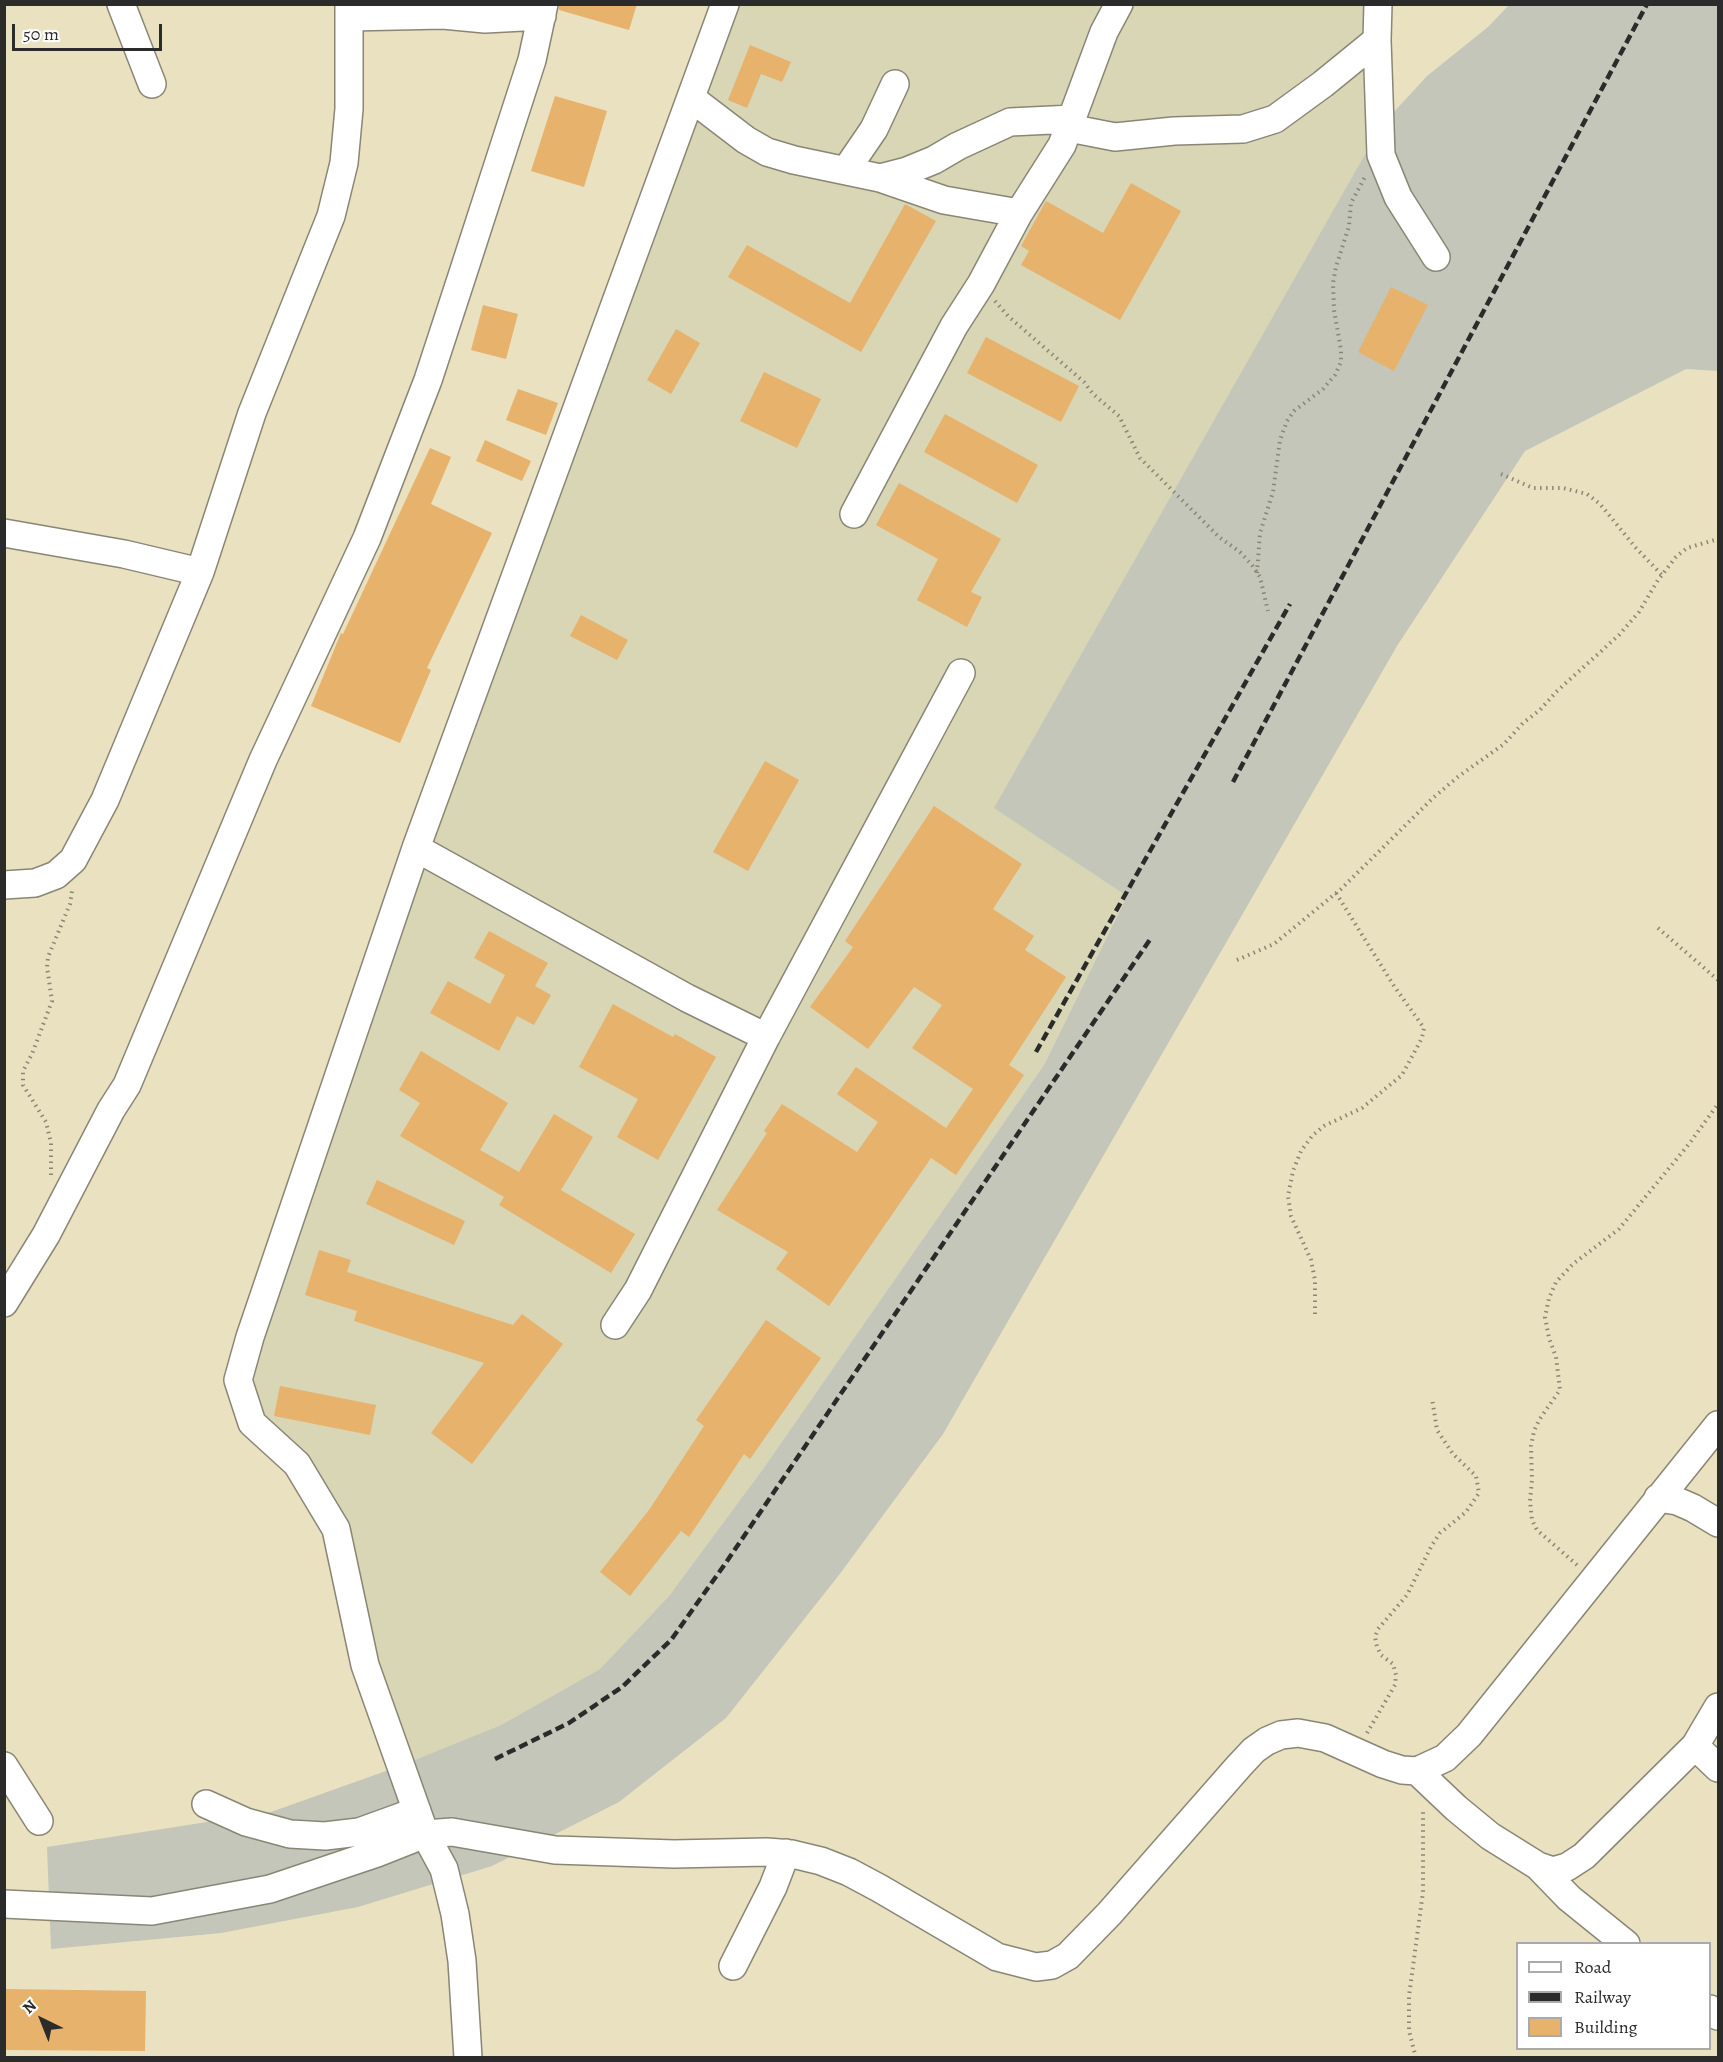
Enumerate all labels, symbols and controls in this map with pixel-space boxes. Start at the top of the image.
scale bar [15,12,165,50]
text: 50 m [23,22,59,46]
legend [1516,1942,1711,2050]
text: Road [1574,1955,1611,1979]
text: Railway [1574,1985,1631,2009]
north arrow [12,1990,72,2050]
text: N [18,1995,41,2019]
text: Building [1574,2015,1638,2039]

